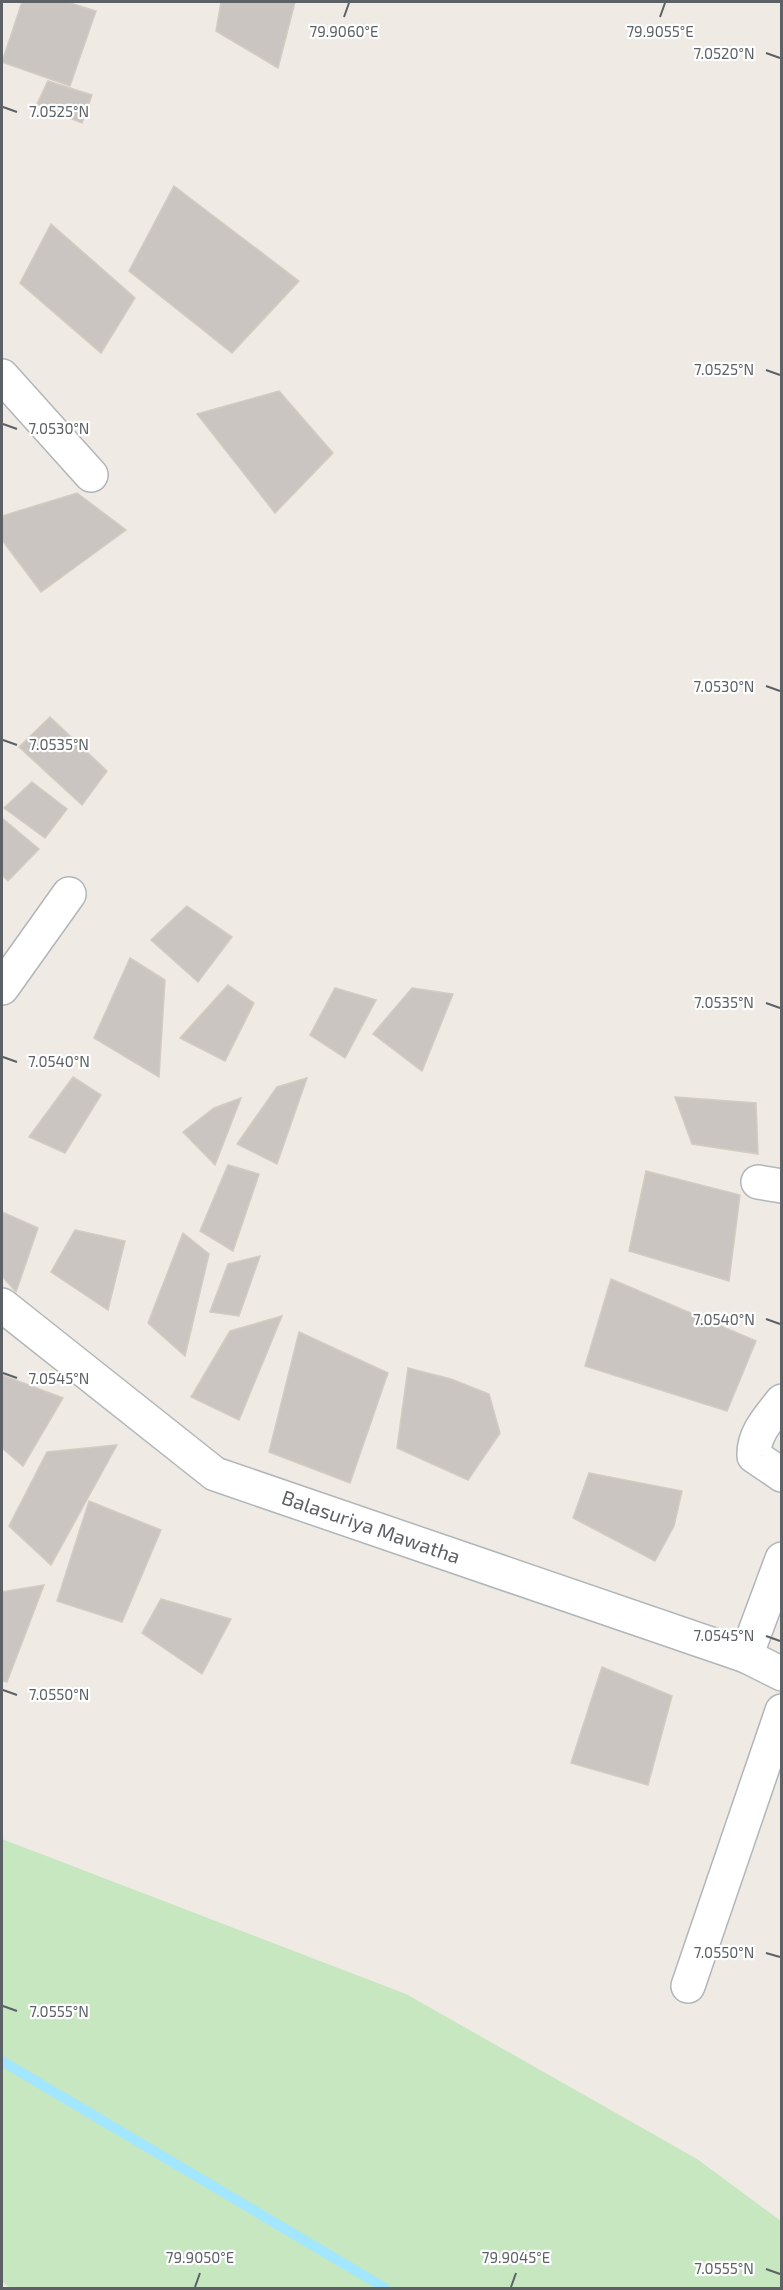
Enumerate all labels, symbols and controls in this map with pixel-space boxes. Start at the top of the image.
text: 79.9060°E [310,22,378,40]
text: 79.9055°E [626,22,694,40]
text: 7.0520°N [693,44,755,62]
text: 7.0525°N [29,102,89,120]
text: 7.0525°N [694,360,754,378]
text: 7.0530°N [29,419,89,437]
text: 7.0530°N [694,677,754,695]
text: 7.0535°N [29,735,89,753]
text: 7.0535°N [694,993,754,1011]
text: 7.0540°N [28,1052,90,1070]
text: 7.0540°N [693,1310,755,1328]
text: 7.0545°N [29,1369,89,1387]
street label: Balasuriya Mawatha [279,1484,464,1568]
text: 7.0545°N [694,1626,754,1644]
text: 7.0550°N [29,1685,89,1703]
text: 7.0550°N [694,1943,754,1961]
text: 7.0555°N [29,2002,89,2020]
text: 79.9050°E [166,2248,234,2266]
text: 79.9045°E [482,2248,550,2266]
text: 7.0555°N [694,2259,754,2277]

